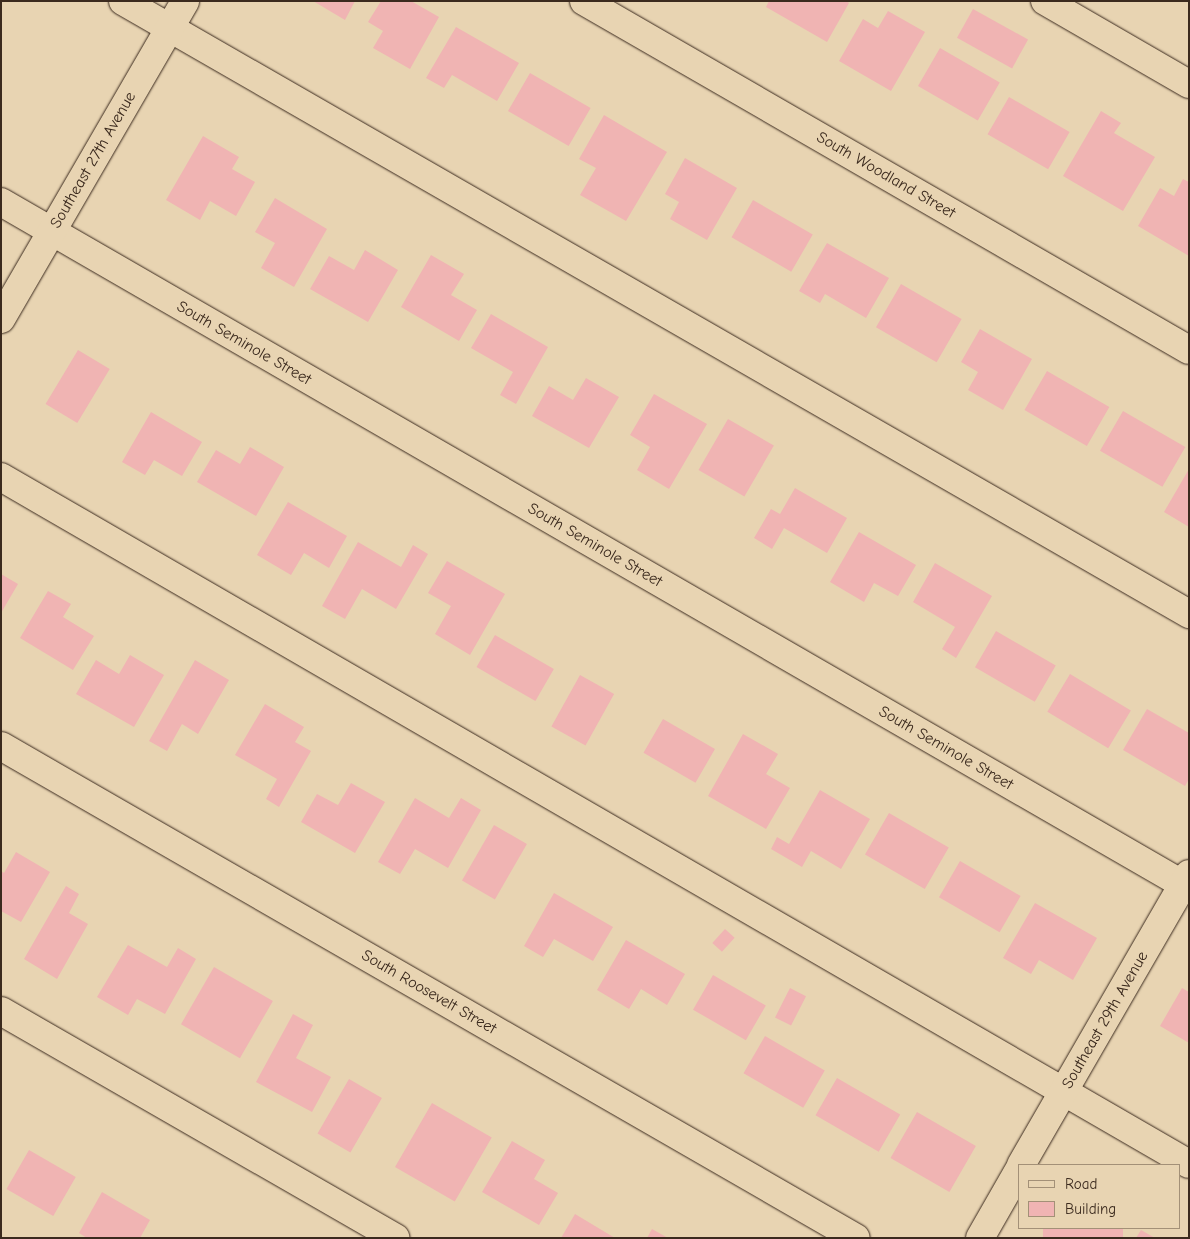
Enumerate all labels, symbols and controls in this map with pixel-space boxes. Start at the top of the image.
street label: Southeast 27th Avenue [46,88,140,232]
street label: South Woodland Street [813,127,959,223]
street label: South Seminole Street [173,297,315,389]
street label: South Seminole Street [524,499,666,591]
street label: South Seminole Street [875,702,1017,794]
street label: South Roosevelt Street [358,946,500,1038]
street label: Southeast 29th Avenue [1058,948,1152,1092]
legend [1018,1164,1180,1229]
text: Road [1065,1175,1097,1193]
text: Building [1065,1200,1116,1218]

